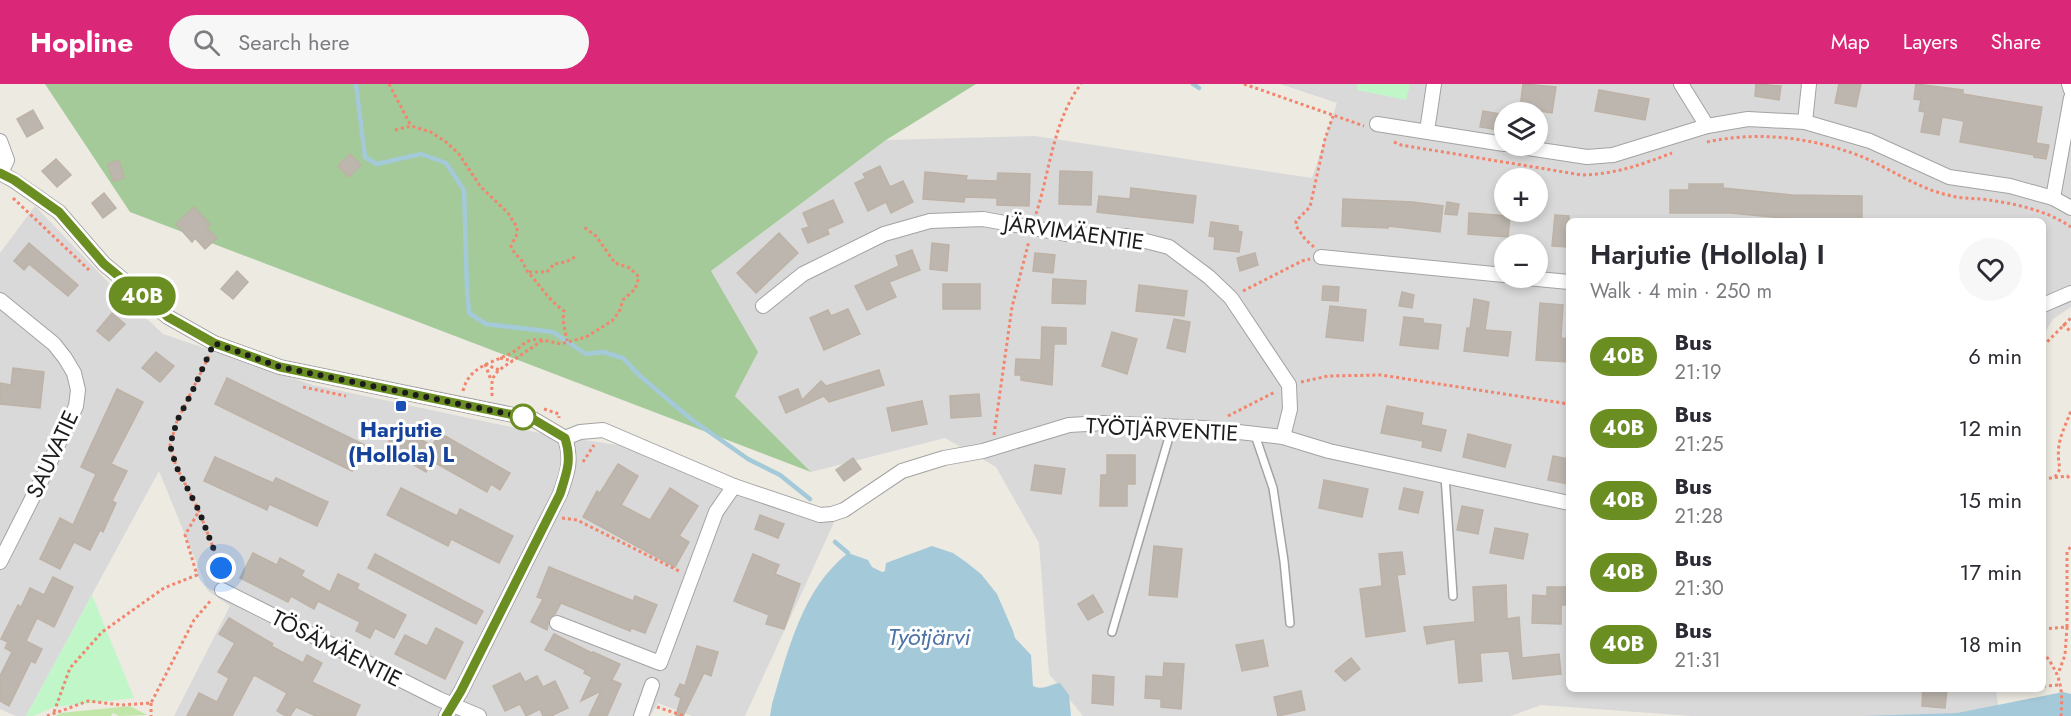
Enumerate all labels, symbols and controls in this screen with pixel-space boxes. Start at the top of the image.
search box [169,15,589,69]
text: Hopline [30,22,133,63]
icon: search [190,26,223,59]
text: Search here [238,26,350,58]
text: Map [1831,27,1870,57]
text: Layers [1903,27,1958,57]
text: Share [1991,27,2041,57]
map controls [1494,102,1548,288]
button: layers [1494,102,1548,156]
button: + [1494,168,1548,222]
street label: JÄRVIMÄENTIE [999,206,1146,258]
button: − [1494,234,1548,288]
text: Harjutie (Hollola) I [1590,234,1825,275]
button: heart [1959,238,2022,301]
line badge: 40B [108,276,176,316]
text: Walk · 4 min · 250 m [1590,277,1772,306]
text: 40B [121,281,163,311]
text: Bus [1675,326,1712,358]
text: 6 min [1968,340,2022,372]
text: 40B [1602,341,1645,371]
text: 21:19 [1675,358,1721,387]
text: Bus [1675,398,1712,430]
marker: Harjutie (Hollola) L [394,399,408,413]
unlabelled marker [510,404,536,430]
street label: SAUVATIE [18,405,86,503]
street label: TYÖTJÄRVENTIE [1085,409,1239,449]
text: 12 min [1959,412,2022,444]
place label: Harjutie (Hollola) L [348,413,454,470]
text: 40B [1602,413,1645,443]
text: 21:25 [1675,430,1724,459]
text: Bus [1675,470,1712,502]
text: 15 min [1959,484,2022,516]
text: 40B [1602,485,1645,515]
text: 21:28 [1675,502,1723,531]
text: Bus [1675,542,1712,574]
your location [206,553,236,583]
text: 17 min [1960,556,2022,588]
text: 40B [1602,557,1645,587]
text: 21:30 [1675,574,1724,603]
street label: TÖSÄMÄENTIE [266,601,408,695]
text: Bus [1675,614,1712,646]
water label: Työtjärvi [888,619,971,654]
text: 18 min [1959,628,2022,660]
text: 40B [1602,629,1645,659]
text: 21:31 [1675,646,1721,675]

